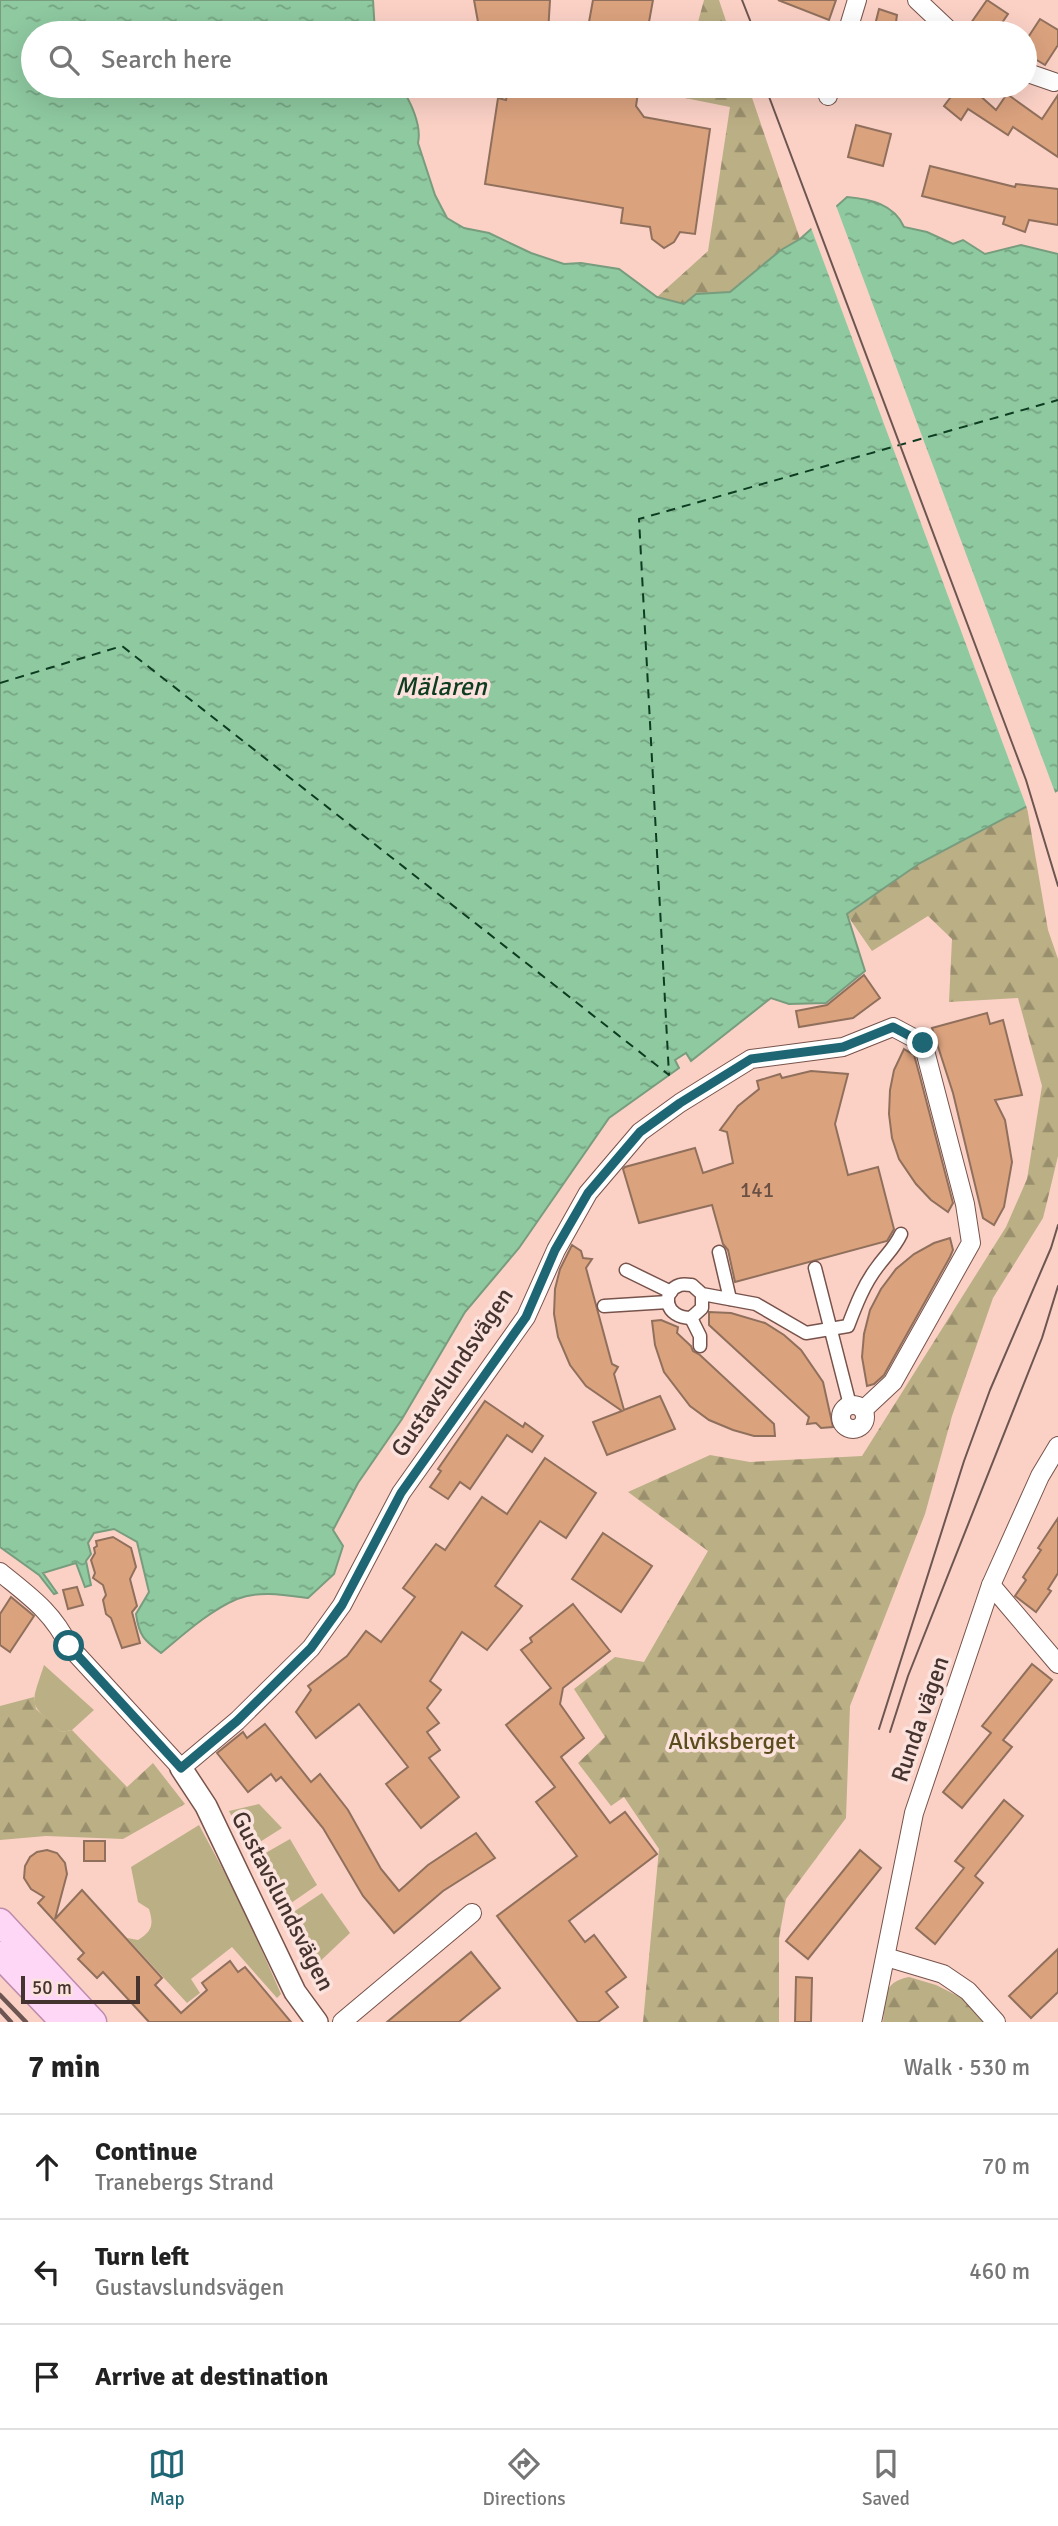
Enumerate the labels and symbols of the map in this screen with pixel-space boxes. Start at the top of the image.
water label: Mälaren [395,671,487,703]
route end [907,1027,938,1058]
house number: 141 [740,1177,774,1203]
street label: Gustavslundsvägen [384,1282,520,1462]
route start [53,1630,84,1661]
street label: Runda vägen [884,1652,956,1786]
park label: Alviksberget [668,1726,796,1756]
street label: Gustavslundsvägen [225,1806,341,1996]
scale bar [21,1973,140,2005]

